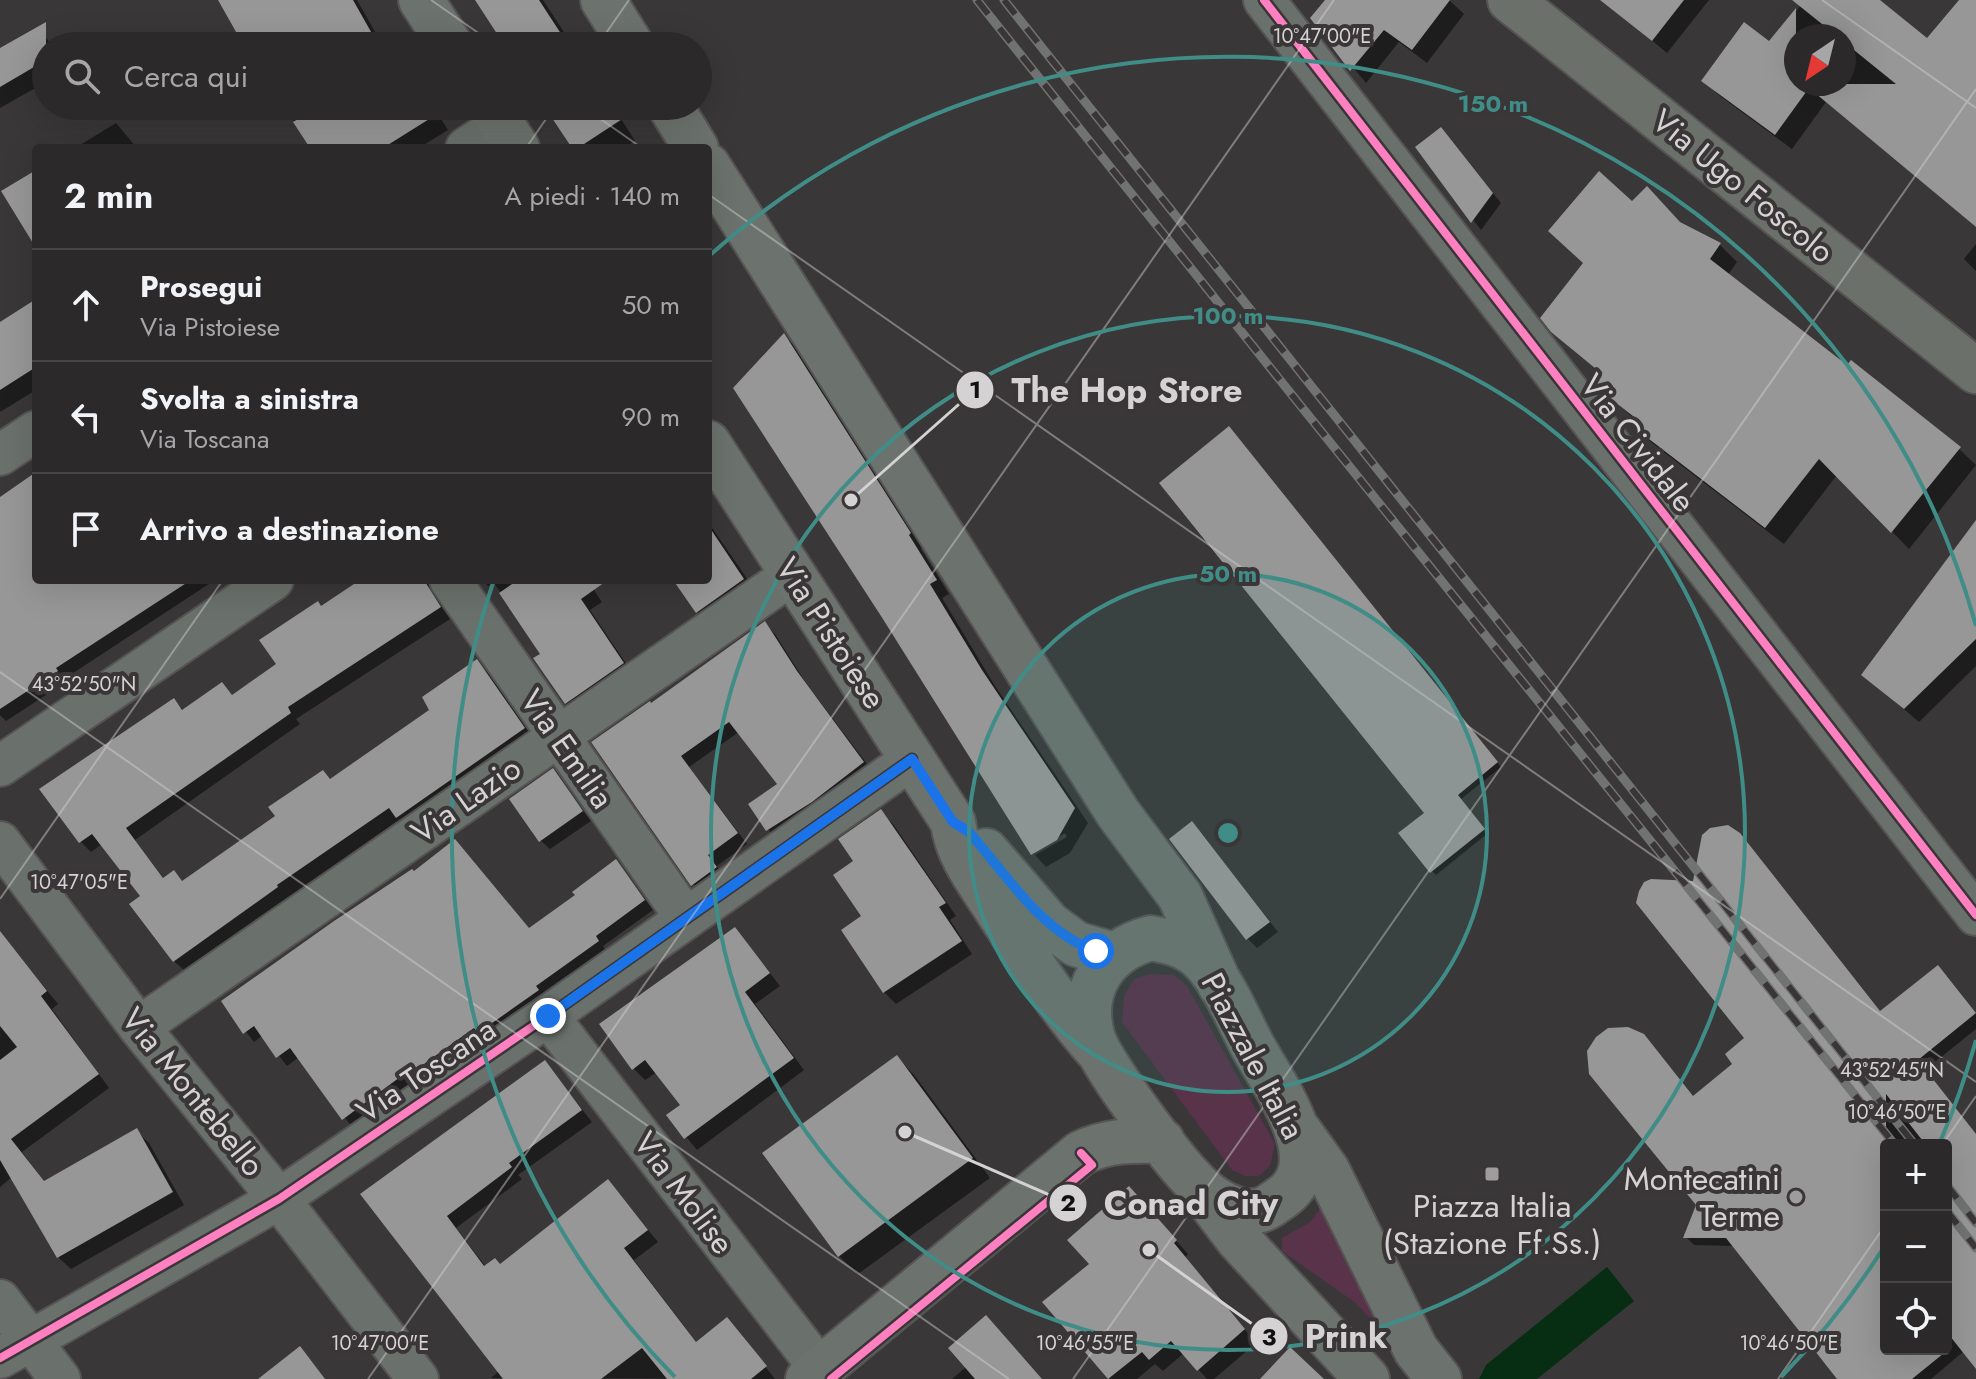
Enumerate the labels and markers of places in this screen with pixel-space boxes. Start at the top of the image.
callout: The Hop Store [955,361,1259,419]
centre of rings [1214,819,1242,847]
place label: Montecatini Terme [1624,1156,1780,1239]
marker: Piazza Italia (Stazione Ff.Ss.) [1483,1165,1501,1183]
callout: Conad City [1048,1174,1294,1232]
place label: Piazza Italia (Stazione Ff.Ss.) [1383,1183,1601,1266]
marker: Montecatini Terme [1787,1188,1805,1206]
callout: Prink [1249,1307,1404,1365]

